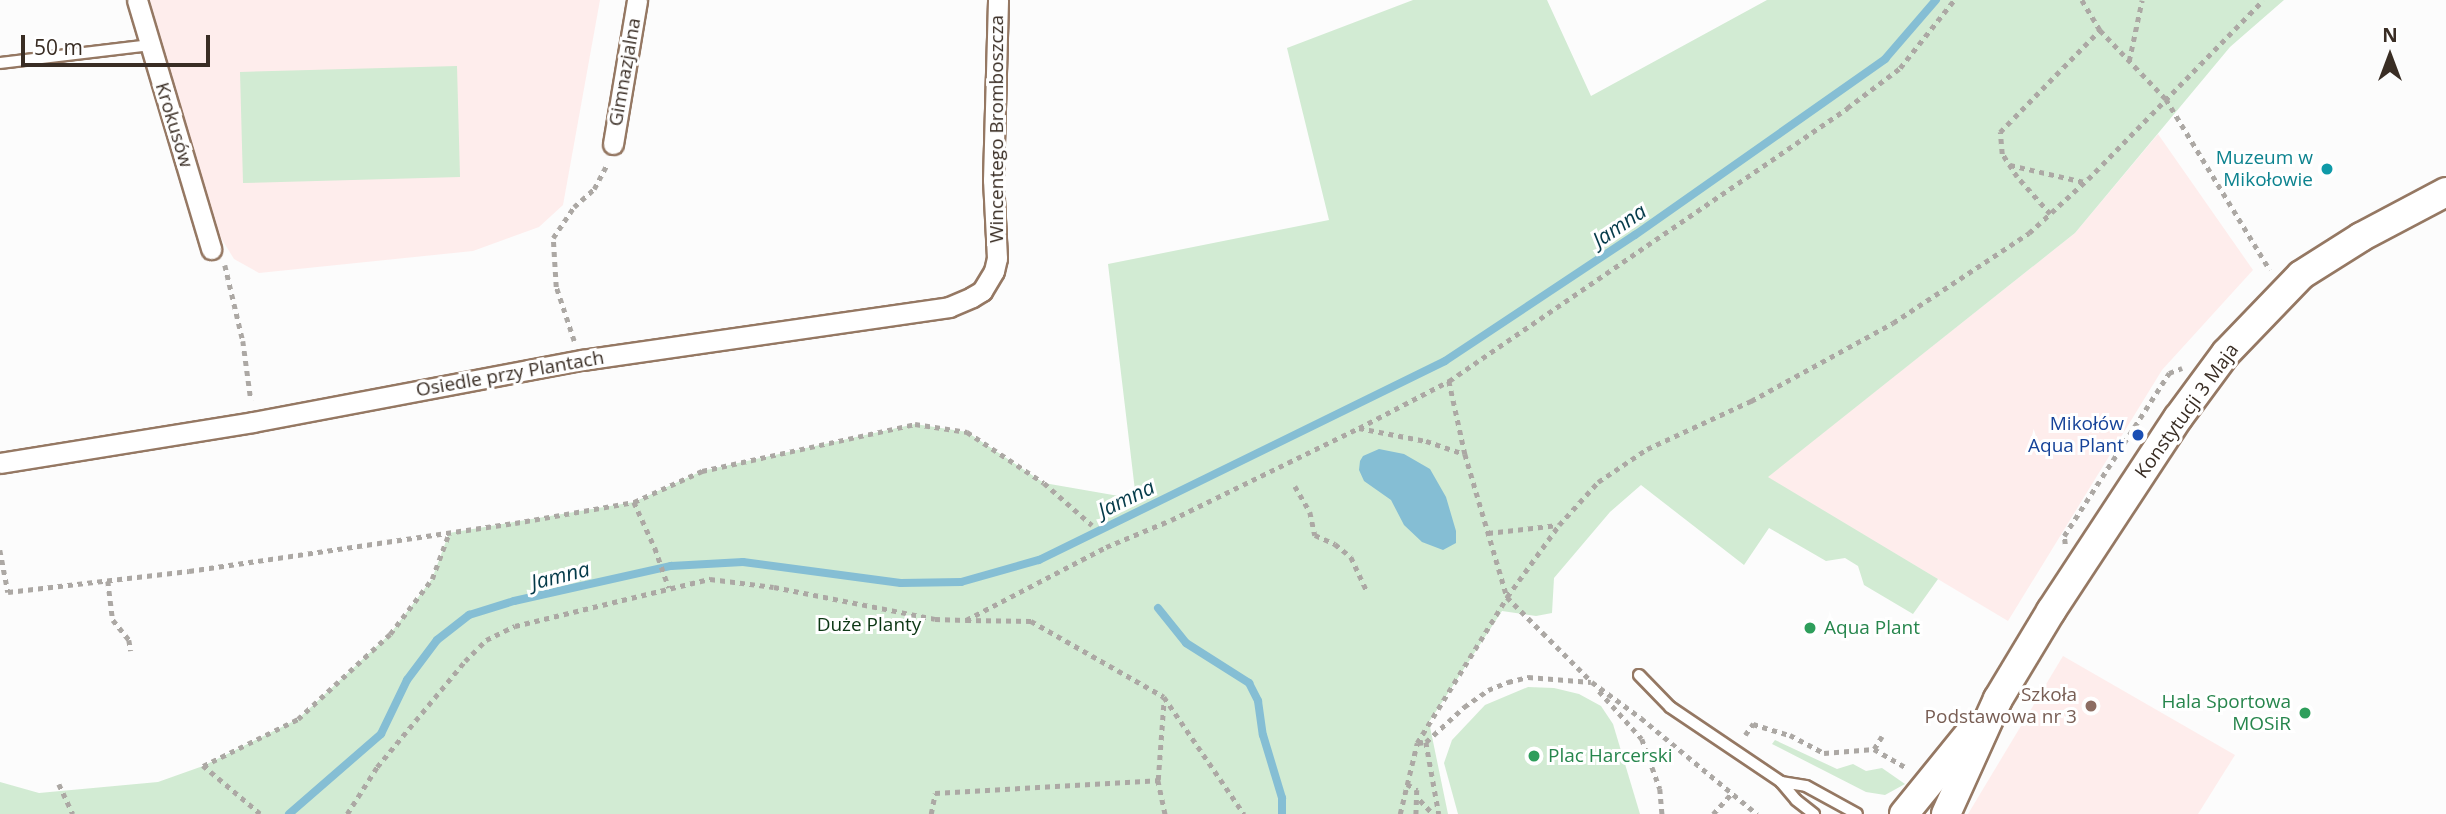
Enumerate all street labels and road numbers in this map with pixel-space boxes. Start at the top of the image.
street label: Wincentego Bromboszcza [986,15,1008,243]
street label: Gimnazjalna [604,16,646,128]
street label: Krokusów [150,80,198,170]
street label: Konstytucji 3 Maja [2130,339,2244,483]
street label: Osiedle przy Plantach [414,346,606,402]

